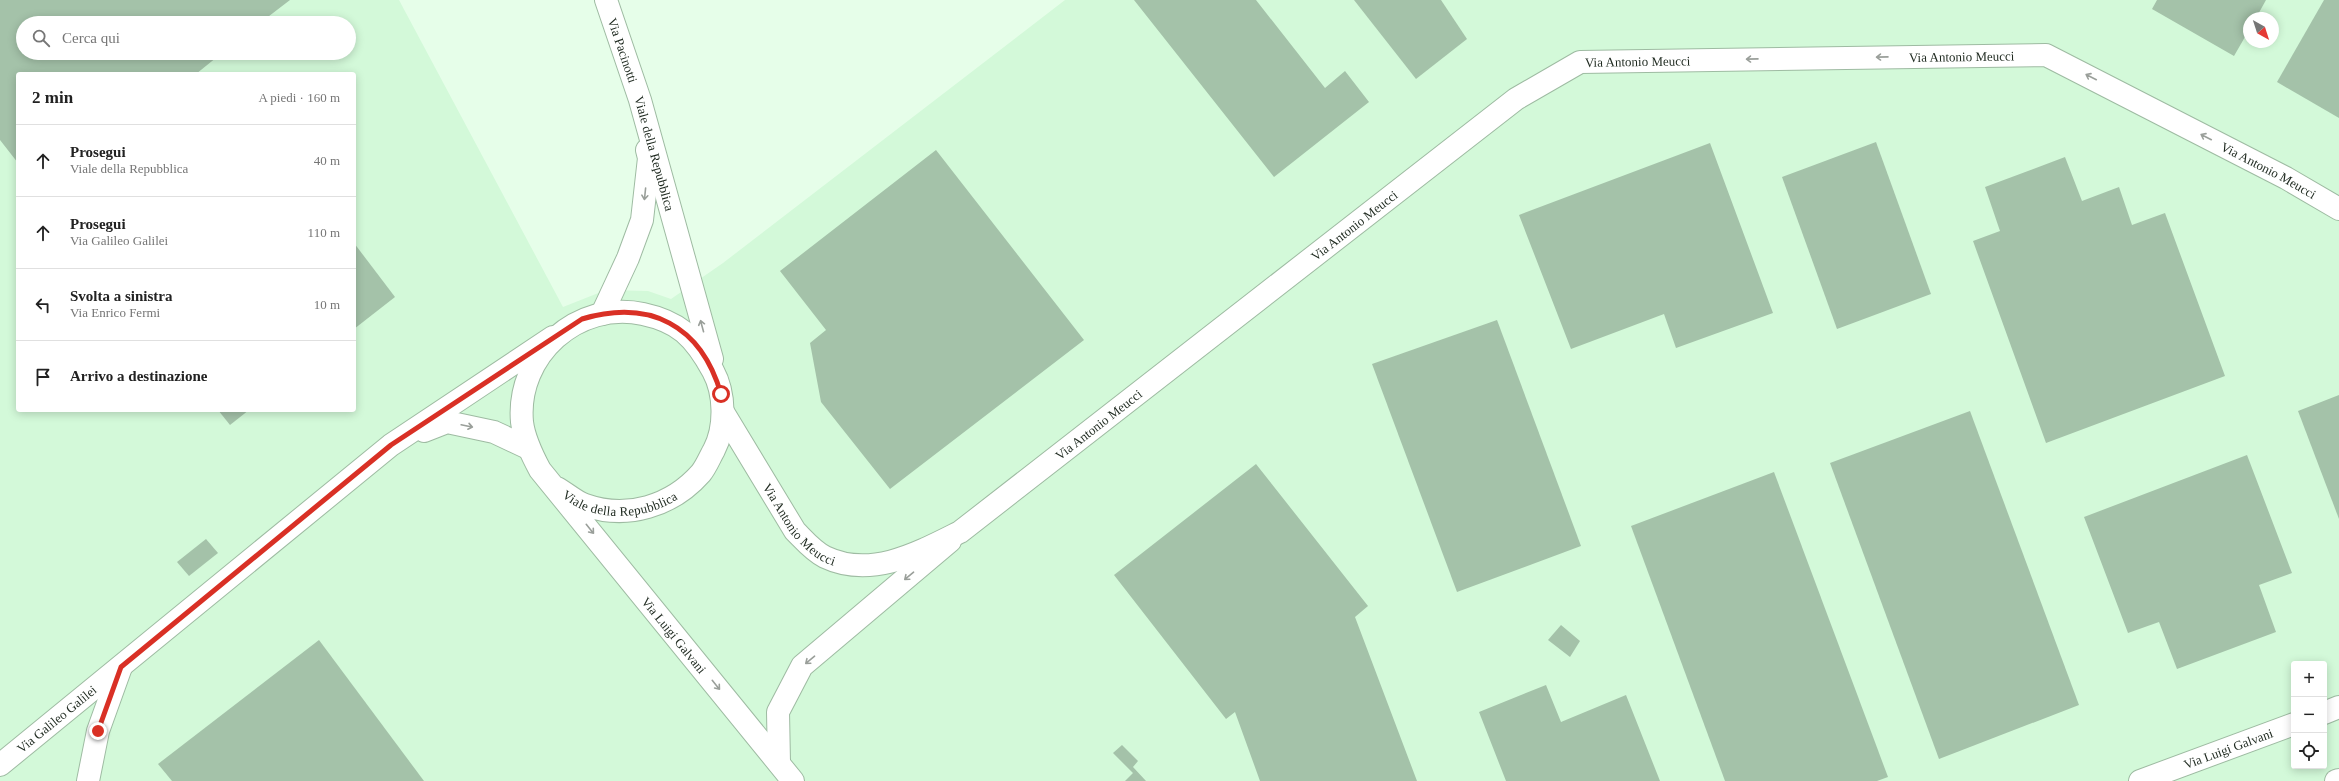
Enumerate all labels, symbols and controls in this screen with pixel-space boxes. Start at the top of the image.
north arrow [2243,12,2279,48]
search box [16,16,356,60]
street label: Via Pacinotti [605,16,641,85]
icon: search [30,27,52,49]
text: Cerca qui [62,30,120,46]
street label: Via Antonio Meucci [1909,48,2015,65]
street label: Via Antonio Meucci [1585,53,1691,70]
one-way arrow [1876,53,1889,61]
one-way arrow [1746,56,1759,63]
one-way arrow [2085,73,2097,81]
text: 2 min [32,88,73,107]
text: A piedi · 160 m [258,90,340,105]
street label: Viale della Repubblica [631,94,678,213]
one-way arrow [2200,133,2212,140]
street label: Via Antonio Meucci [2218,139,2319,202]
text: Prosegui [70,144,126,160]
icon: ahead [32,150,54,172]
text: 40 m [314,153,340,168]
text: Viale della Repubblica [70,161,188,176]
one-way arrow [641,187,648,200]
street label: Via Antonio Meucci [1308,187,1401,264]
text: Prosegui [70,216,126,232]
icon: ahead [32,222,54,244]
text: 110 m [308,225,340,240]
text: Via Galileo Galilei [70,233,168,248]
text: Svolta a sinistra [70,288,173,304]
icon: left [32,294,54,316]
text: 10 m [314,297,340,312]
text: Via Enrico Fermi [70,305,160,320]
one-way arrow [698,319,705,332]
icon: arrive [32,366,54,388]
text: Arrivo a destinazione [70,368,207,384]
route start [712,385,730,403]
street label: Via Antonio Meucci [1052,386,1145,463]
one-way arrow [460,422,473,430]
street label: Via Antonio Meucci [760,480,838,569]
street label: Viale della Repubblica [561,482,679,500]
text: Viale della Repubblica [560,487,680,519]
one-way arrow [586,524,595,535]
one-way arrow [903,571,914,580]
street label: Via Luigi Galvani [638,594,710,677]
one-way arrow [804,655,815,664]
map controls [2291,661,2327,769]
button: + [2291,661,2327,697]
one-way arrow [712,679,720,690]
street label: Via Galileo Galilei [14,682,100,756]
button: − [2291,697,2327,733]
route end [89,722,107,740]
street label: Via Luigi Galvani [2182,725,2275,772]
button: locate [2291,733,2327,769]

